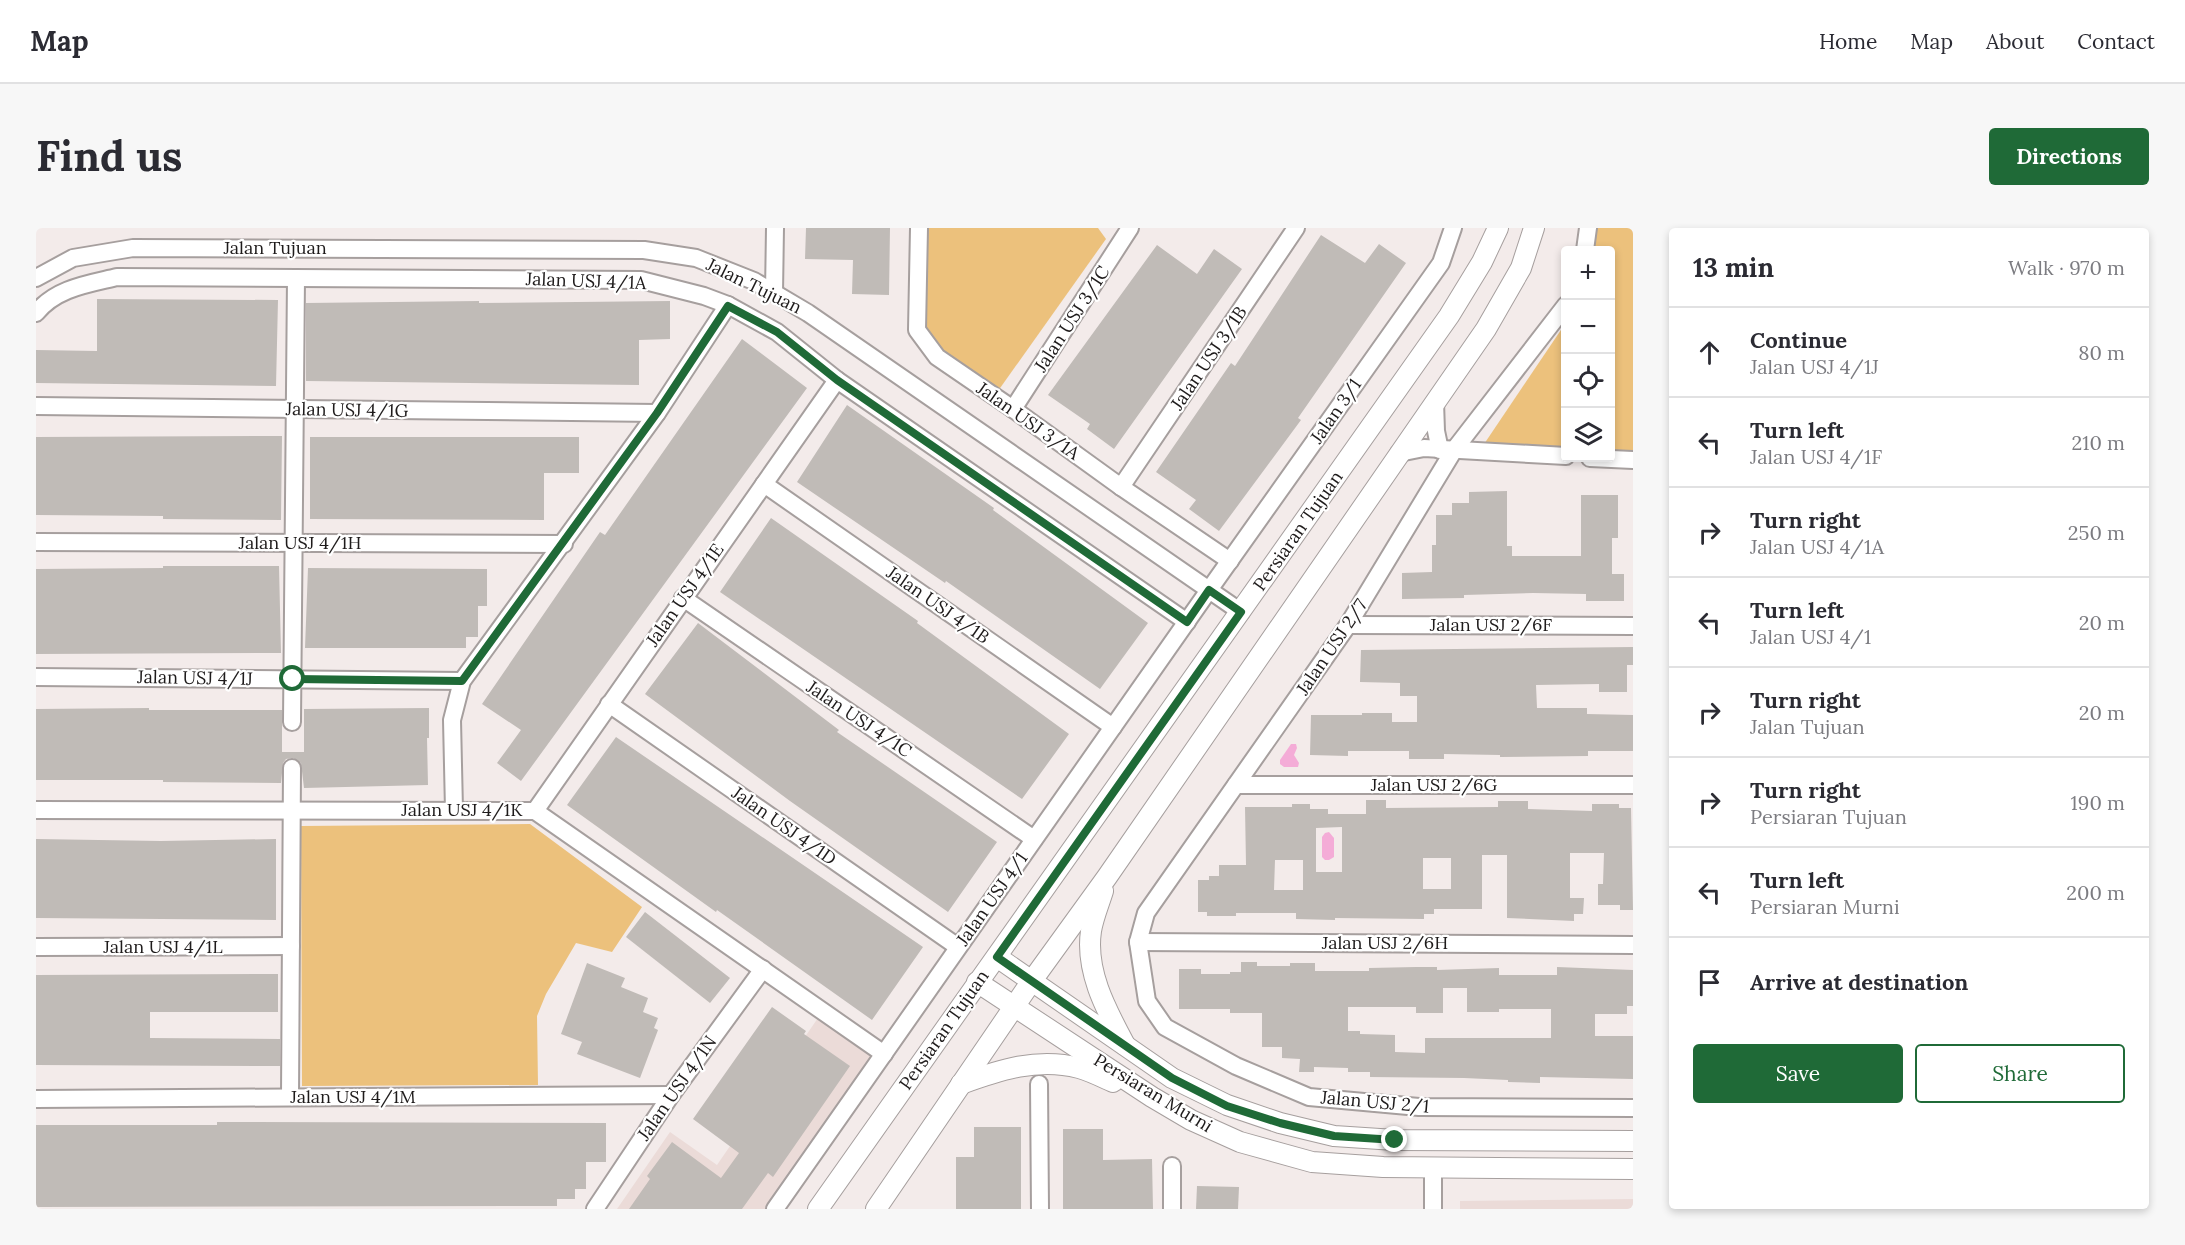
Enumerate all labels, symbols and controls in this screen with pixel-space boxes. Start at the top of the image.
text: Map [30,23,89,59]
text: Home [1819,28,1877,55]
text: Map [1910,28,1953,55]
text: About [1986,28,2044,55]
text: Contact [2077,28,2155,55]
button: Directions [1989,128,2149,185]
text: Find us [36,129,182,183]
street label: Jalan Tujuan [222,236,327,259]
map controls [1561,246,1615,462]
button: + [1561,246,1615,300]
text: 13 min [1693,251,1774,284]
street label: Jalan Tujuan [702,252,806,319]
text: Walk · 970 m [2008,255,2125,280]
street label: Jalan USJ 3/1C [1028,261,1115,377]
street label: Jalan USJ 4/1A [524,267,647,294]
button: − [1561,300,1615,354]
street label: Jalan USJ 3/1B [1165,301,1252,415]
text: Continue [1750,326,1847,354]
icon: ahead [1693,336,1726,369]
text: 80 m [2078,340,2125,365]
button: locate [1561,354,1615,408]
text: Jalan USJ 4/1J [1750,354,1879,379]
street label: Jalan 3/1 [1304,374,1366,448]
street label: Jalan USJ 3/1A [972,376,1085,465]
street label: Jalan USJ 4/1G [284,397,409,422]
button: layers [1561,408,1615,462]
text: Turn left [1750,416,1844,444]
icon: left [1693,426,1726,459]
text: 210 m [2071,430,2125,455]
text: Jalan USJ 4/1F [1750,444,1882,469]
street label: Persiaran Tujuan [1248,466,1348,595]
text: Turn right [1750,506,1861,534]
icon: right [1693,516,1726,549]
text: 250 m [2068,520,2125,545]
street label: Jalan USJ 4/1H [237,531,362,554]
text: Jalan USJ 4/1A [1750,534,1884,559]
street label: Jalan USJ 4/1E [640,539,729,651]
street label: Jalan USJ 4/1B [882,560,994,649]
street label: Jalan USJ 2/7 [1291,594,1372,700]
text: Turn left [1750,596,1844,624]
icon: left [1693,606,1726,639]
text: 20 m [2079,610,2125,635]
street label: Jalan USJ 2/6F [1429,613,1552,636]
text: Jalan USJ 4/1 [1750,624,1871,649]
street label: Jalan USJ 4/1J [136,665,253,690]
route start [279,665,305,691]
street label: Jalan USJ 4/1C [802,674,916,762]
text: Turn right [1750,686,1861,714]
icon: right [1693,696,1726,729]
text: 20 m [2079,700,2125,725]
text: Jalan Tujuan [1750,714,1865,739]
street label: Jalan USJ 2/6G [1370,773,1497,796]
text: Turn right [1750,776,1861,804]
street label: Jalan USJ 4/1D [727,780,841,870]
icon: right [1693,786,1726,819]
text: 190 m [2071,790,2125,815]
street label: Jalan USJ 4/1K [400,798,523,821]
text: Persiaran Tujuan [1750,804,1907,829]
street label: Jalan USJ 4/1 [950,847,1032,951]
text: Turn left [1750,866,1844,894]
icon: left [1693,876,1726,909]
text: 200 m [2066,880,2125,905]
text: Persiaran Murni [1750,894,1900,919]
street label: Jalan USJ 2/6H [1321,931,1448,954]
street label: Jalan USJ 4/1L [102,935,223,958]
street label: Persiaran Tujuan [894,965,994,1094]
icon: arrive [1693,966,1726,999]
text: Arrive at destination [1750,968,1968,996]
street label: Jalan USJ 4/1N [631,1031,721,1145]
button: Save [1693,1044,1903,1103]
button: Share [1915,1044,2125,1103]
street label: Persiaran Murni [1090,1048,1217,1137]
street label: Jalan USJ 4/1M [289,1085,416,1108]
street label: Jalan USJ 2/1 [1319,1085,1430,1118]
route end [1381,1126,1407,1152]

